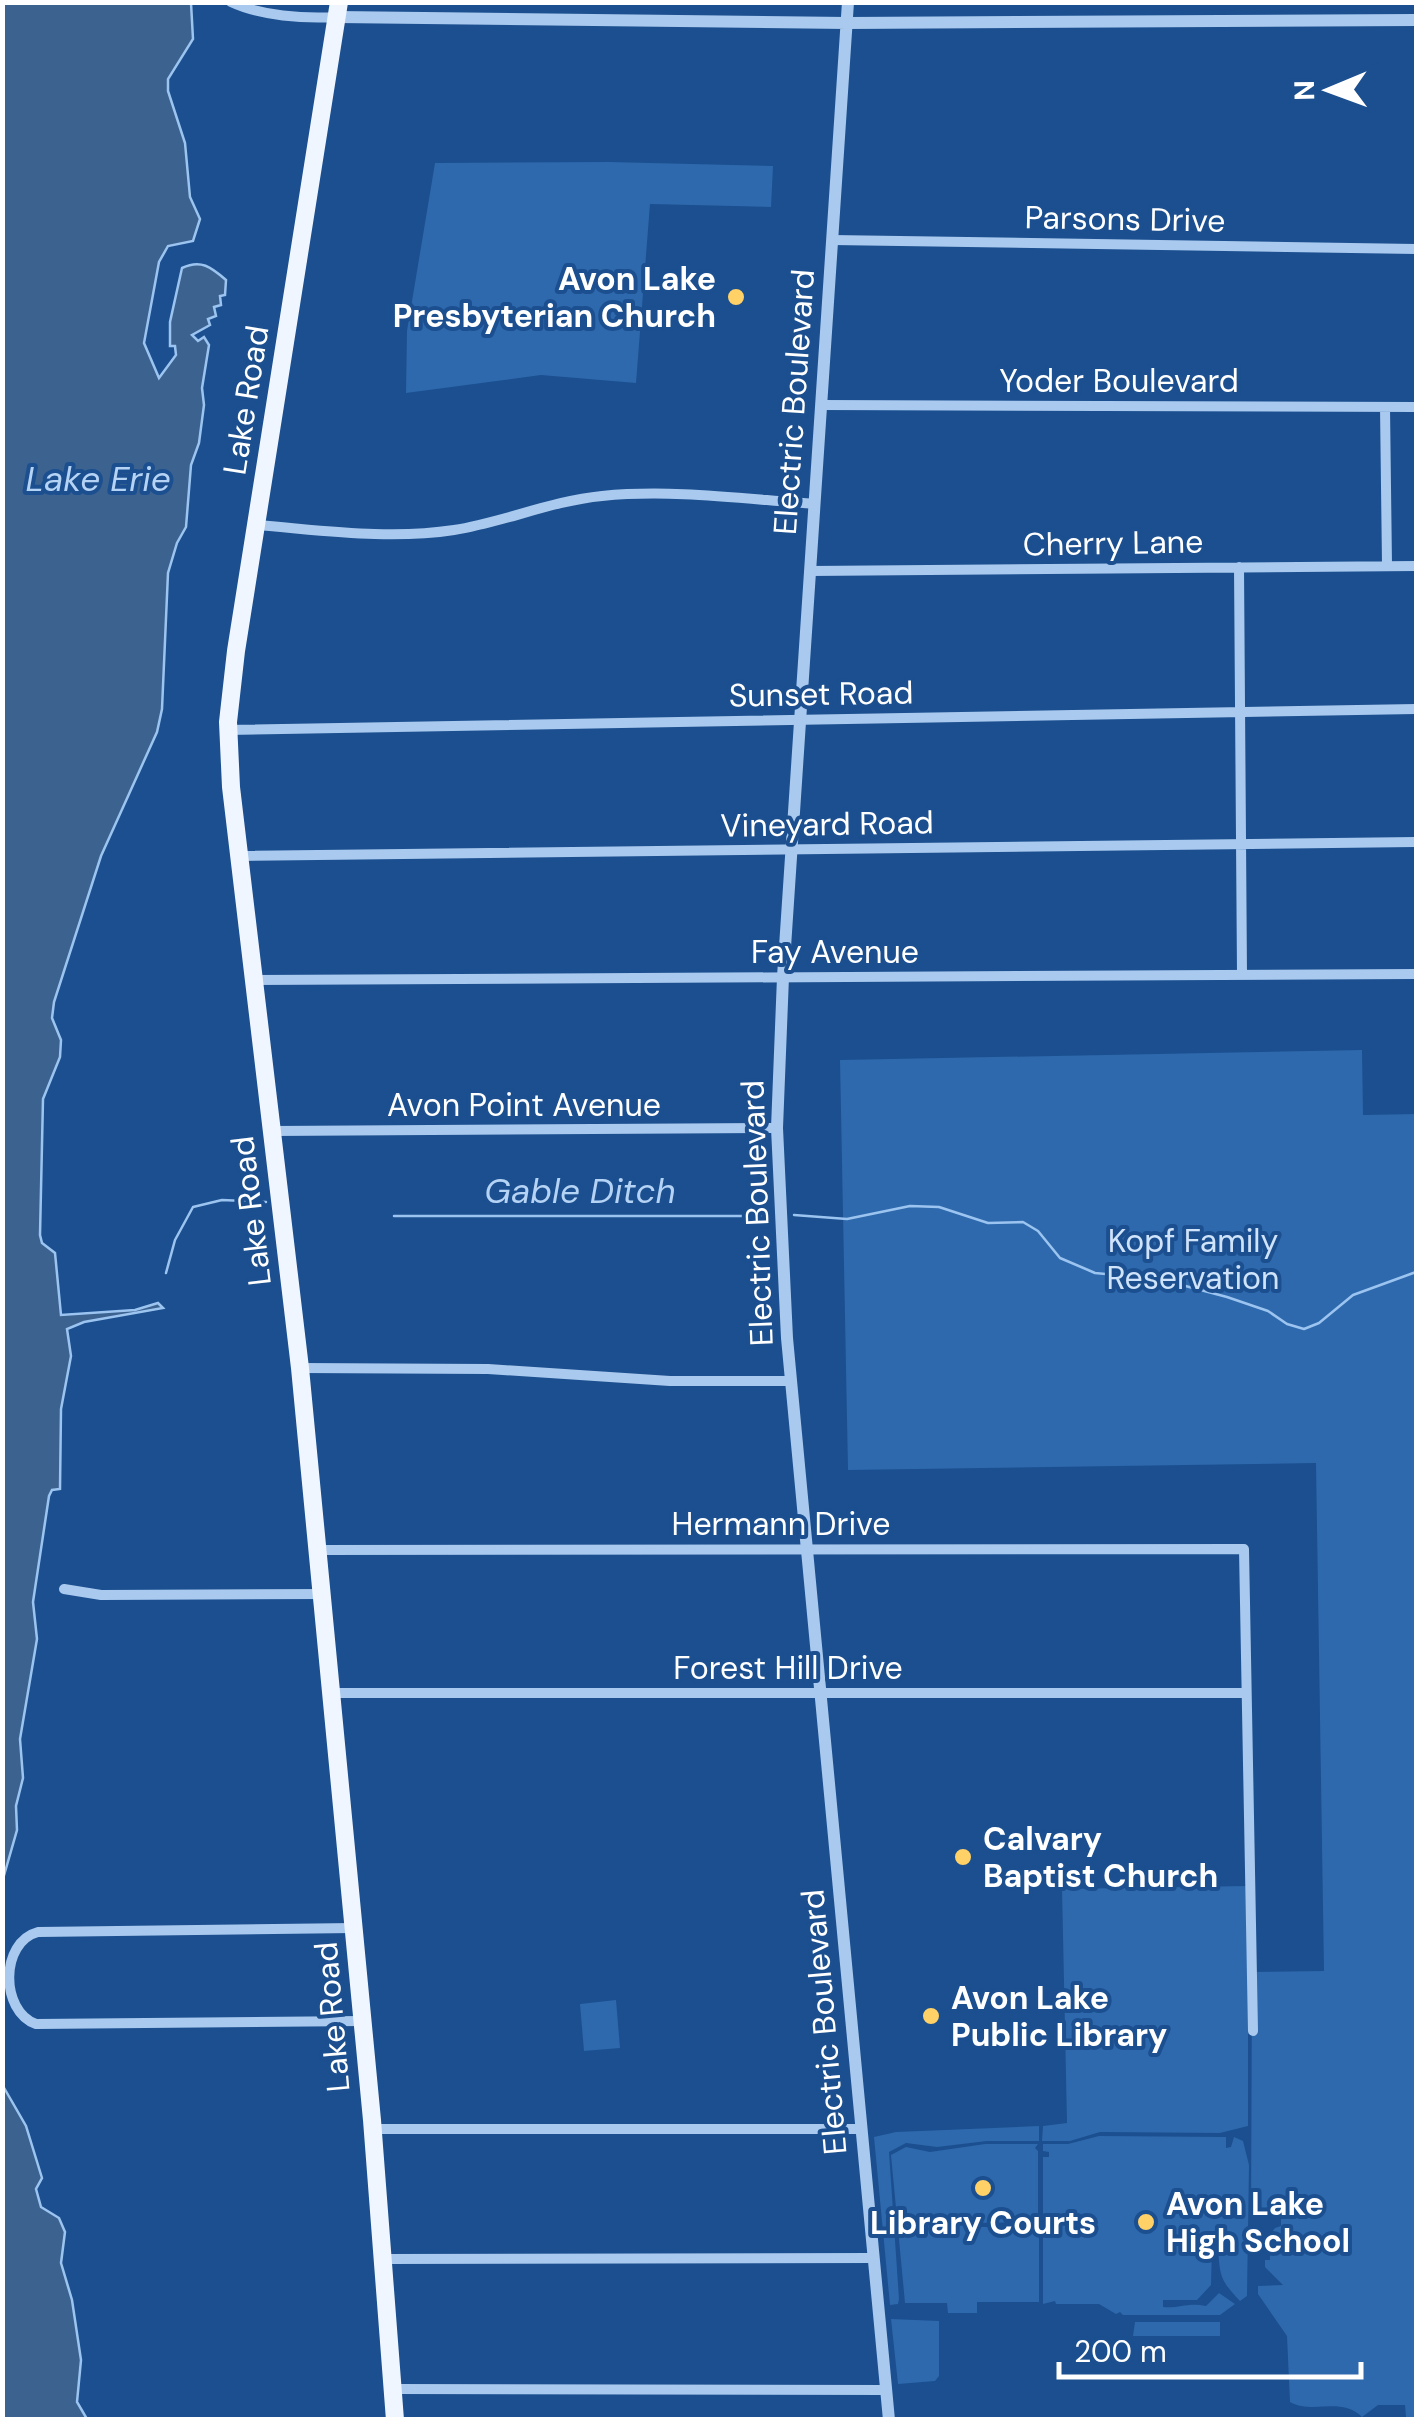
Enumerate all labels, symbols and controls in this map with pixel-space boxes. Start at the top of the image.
north arrow [1279,40,1379,140]
text: N [1286,80,1323,101]
street label: Parsons Drive [1024,196,1226,242]
place label: Avon Lake Presbyterian Church [393,258,716,337]
street label: Electric Boulevard [764,268,824,536]
marker: Avon Lake Presbyterian Church [725,286,747,308]
street label: Lake Road [213,322,279,478]
street label: Yoder Boulevard [999,360,1239,402]
water label: Lake Erie [25,456,171,502]
street label: Cherry Lane [1022,520,1204,566]
street label: Sunset Road [728,671,914,717]
street label: Vineyard Road [720,801,934,847]
street label: Fay Avenue [751,931,919,973]
street label: Electric Boulevard [731,1079,783,1347]
street label: Avon Point Avenue [387,1084,661,1126]
street label: Lake Road [221,1134,281,1288]
water label: Gable Ditch [484,1168,676,1214]
park label: Kopf Family Reservation [1107,1220,1279,1299]
street label: Hermann Drive [672,1503,890,1545]
street label: Forest Hill Drive [673,1647,903,1689]
place label: Calvary Baptist Church [983,1818,1218,1897]
marker: Calvary Baptist Church [952,1846,974,1868]
street label: Electric Boulevard [791,1888,857,2156]
street label: Lake Road [305,1940,359,2094]
place label: Avon Lake Public Library [951,1977,1167,2056]
marker: Avon Lake Public Library [920,2005,942,2027]
marker: Library Courts [972,2177,994,2199]
place label: Avon Lake High School [1166,2183,1350,2262]
place label: Library Courts [870,2202,1096,2244]
marker: Avon Lake High School [1135,2211,1157,2233]
scale bar [1059,2317,1362,2379]
text: 200 m [1074,2332,1167,2371]

